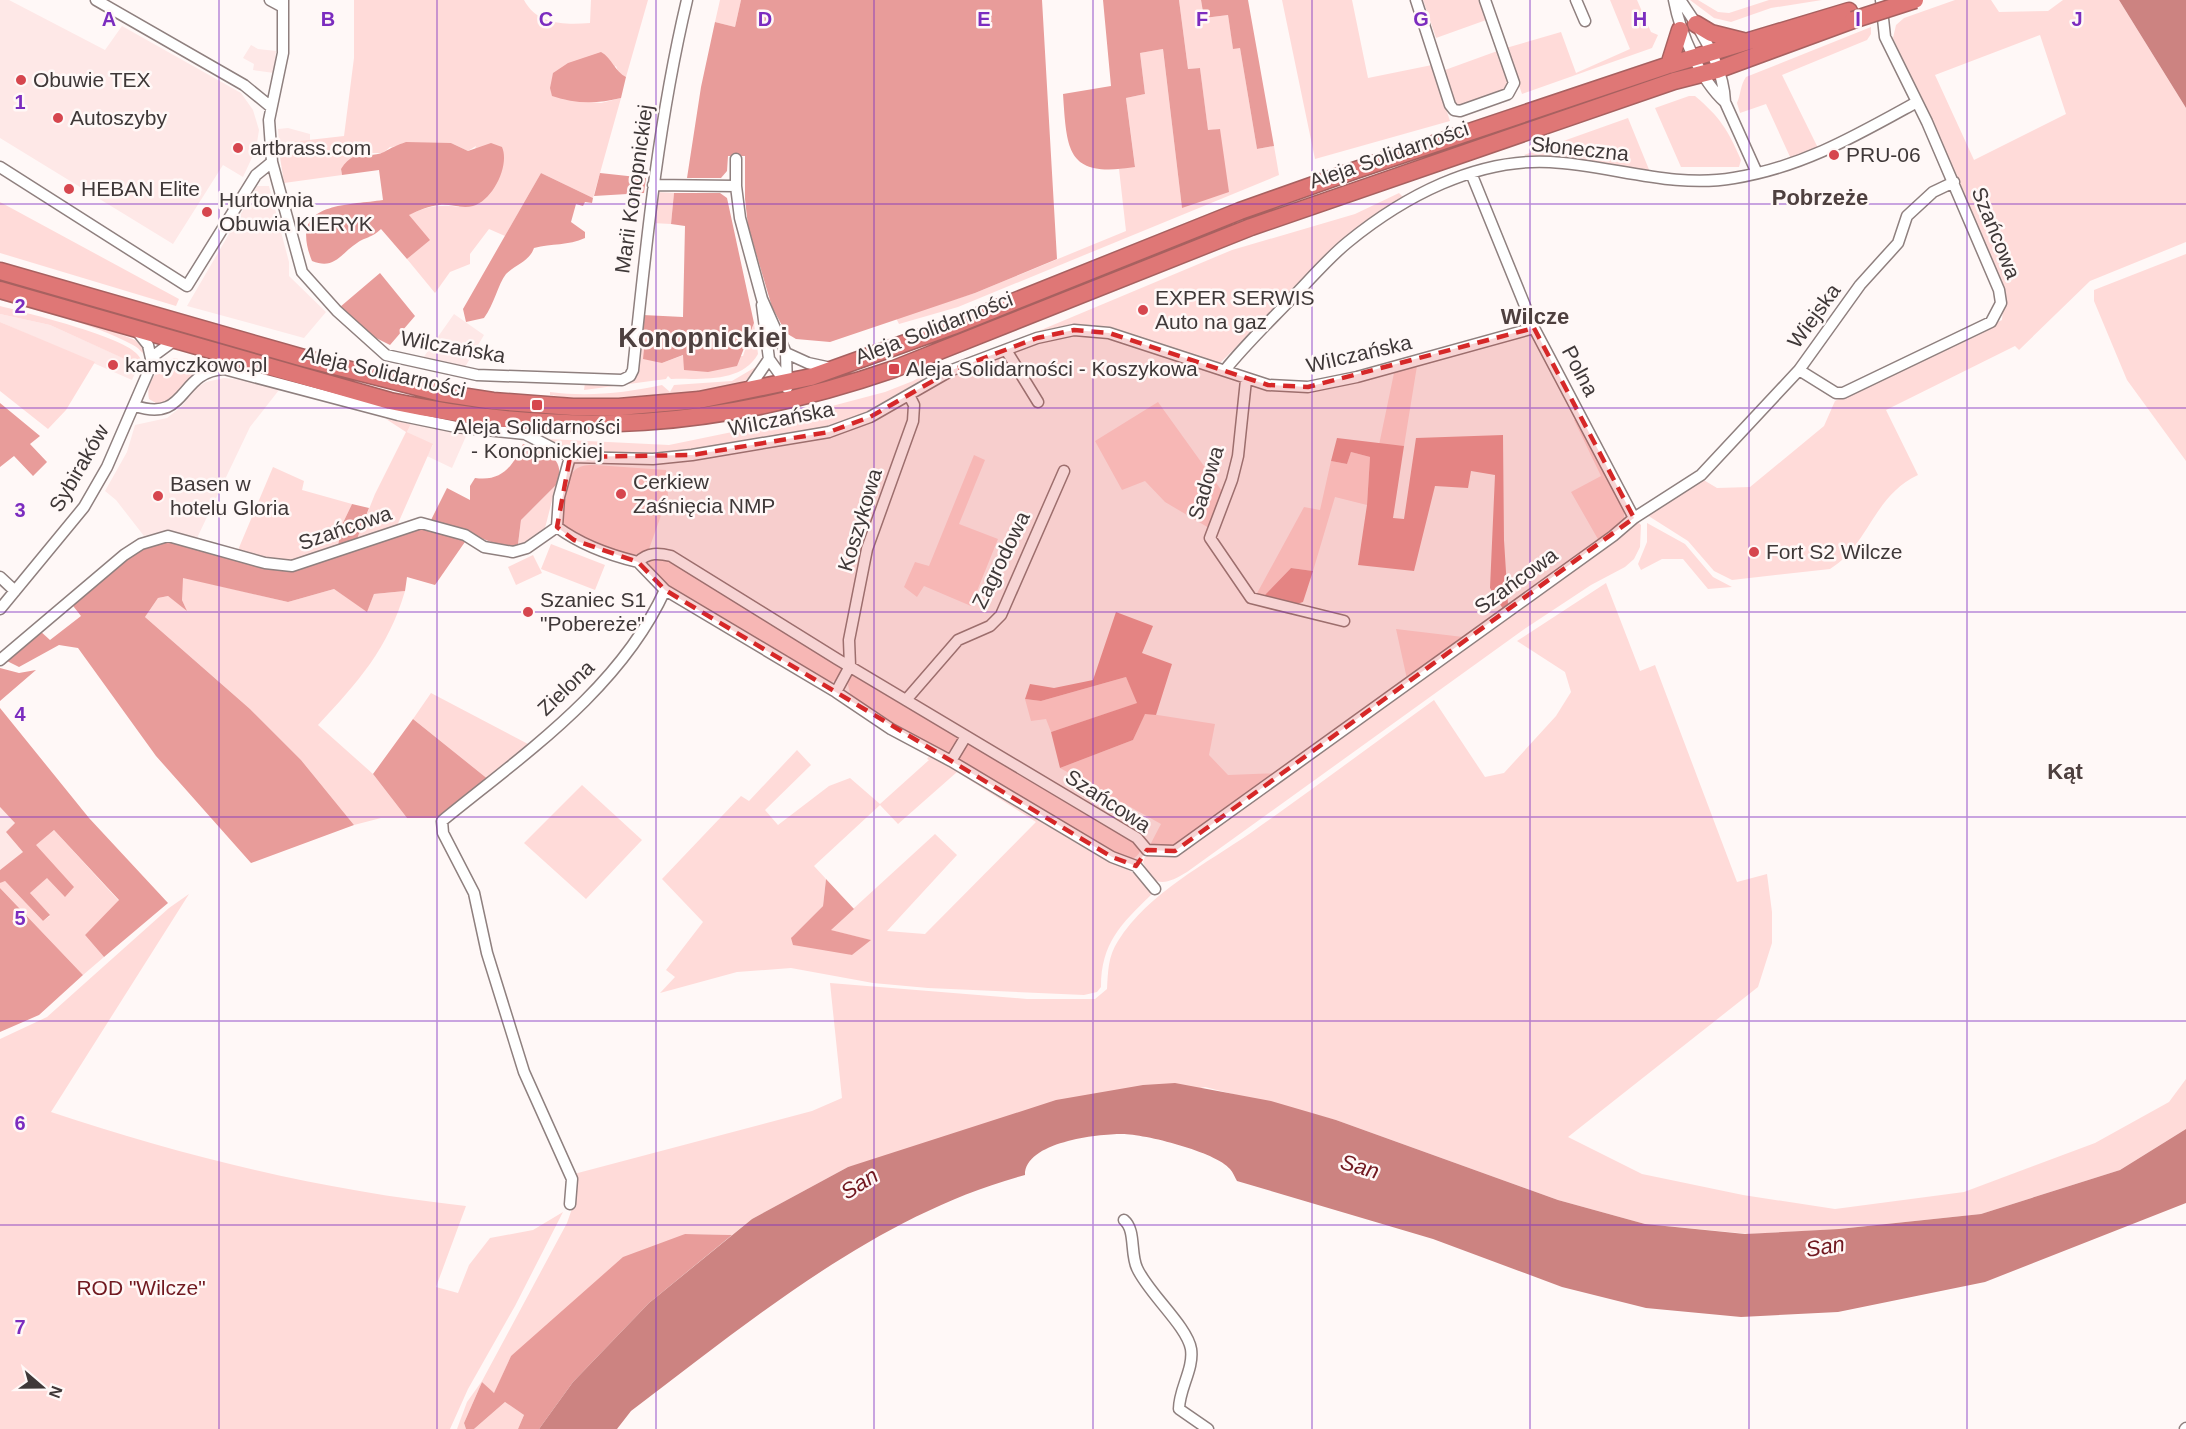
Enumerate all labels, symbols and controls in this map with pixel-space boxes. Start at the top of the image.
text: A [102,8,116,30]
text: B [321,8,335,30]
text: C [539,8,553,30]
text: D [758,8,772,30]
text: E [977,8,991,30]
text: F [1196,8,1208,30]
text: G [1413,8,1429,30]
text: H [1633,8,1647,30]
text: I [1855,8,1861,30]
text: J [2071,8,2083,30]
place label: Obuwie TEX [33,68,151,91]
marker: Obuwie TEX [14,73,28,87]
text: 1 [14,91,26,113]
street label: Marii Konopnickiej [610,103,657,275]
place label: Autoszyby [70,106,167,129]
marker: Autoszyby [51,111,65,125]
street label: Aleja Solidarności [1306,116,1472,193]
street label: Słoneczna [1530,132,1630,165]
place label: artbrass.com [250,136,371,159]
marker: artbrass.com [231,141,245,155]
place label: PRU-06 [1846,143,1921,166]
marker: PRU-06 [1827,148,1841,162]
place label: HEBAN Elite [81,177,200,200]
marker: HEBAN Elite [62,182,76,196]
street label: Szańcowa [1968,184,2025,282]
district label: Pobrzeże [1772,185,1868,210]
place label: Hurtownia Obuwia KIERYK [219,188,373,235]
marker: Hurtownia Obuwia KIERYK [200,205,214,219]
street label: Wiejska [1783,279,1845,352]
place label: EXPER SERWIS Auto na gaz [1155,286,1315,333]
street label: Aleja Solidarności [852,287,1016,368]
text: 2 [14,295,26,317]
marker: EXPER SERWIS Auto na gaz [1136,303,1150,317]
district label: Wilcze [1501,304,1569,329]
district label: Konopnickiej [618,323,788,353]
street label: Wilczańska [399,326,508,367]
street label: WiIczańska [1304,330,1414,377]
street label: Aleja Solidarności [300,342,468,401]
street label: Polna [1558,342,1603,400]
place label: kamyczkowo.pl [125,353,267,376]
place label: Aleja Solidarności - Koszykowa [906,357,1198,380]
marker: kamyczkowo.pl [106,358,120,372]
marker: Aleja Solidarności - Koszykowa [887,362,901,376]
street label: WiIczańska [726,397,836,440]
marker: Aleja Solidarności - Konopnickiej [530,398,544,412]
place label: Aleja Solidarności - Konopnickiej [454,415,620,462]
street label: Sybiraków [44,419,113,515]
street label: Sadowa [1183,443,1228,523]
street label: Koszykowa [833,465,886,574]
place label: Cerkiew Zaśnięcia NMP [633,470,775,517]
place label: Basen w hotelu Gloria [170,472,289,519]
marker: Cerkiew Zaśnięcia NMP [614,487,628,501]
marker: Basen w hotelu Gloria [151,489,165,503]
text: 3 [14,499,26,521]
street label: Szańcowa [295,501,395,554]
street label: Zagrodowa [967,507,1034,612]
place label: Fort S2 Wilcze [1766,540,1903,563]
street label: Szańcowa [1470,543,1562,618]
marker: Fort S2 Wilcze [1747,545,1761,559]
place label: Szaniec S1 "Pobereże" [540,588,646,635]
marker: Szaniec S1 "Pobereże" [521,605,535,619]
street label: Zielona [533,655,599,720]
text: 4 [14,703,26,725]
district label: Kąt [2047,759,2083,784]
street label: Szańcowa [1061,765,1155,837]
text: 5 [14,907,26,929]
text: 6 [14,1112,26,1134]
water label: San [1338,1149,1382,1184]
water label: San [836,1162,882,1204]
water label: San [1804,1231,1846,1262]
park label: ROD "Wilcze" [76,1276,206,1299]
text: 7 [14,1316,26,1338]
north arrow [12,1357,72,1417]
text: N [46,1384,66,1400]

